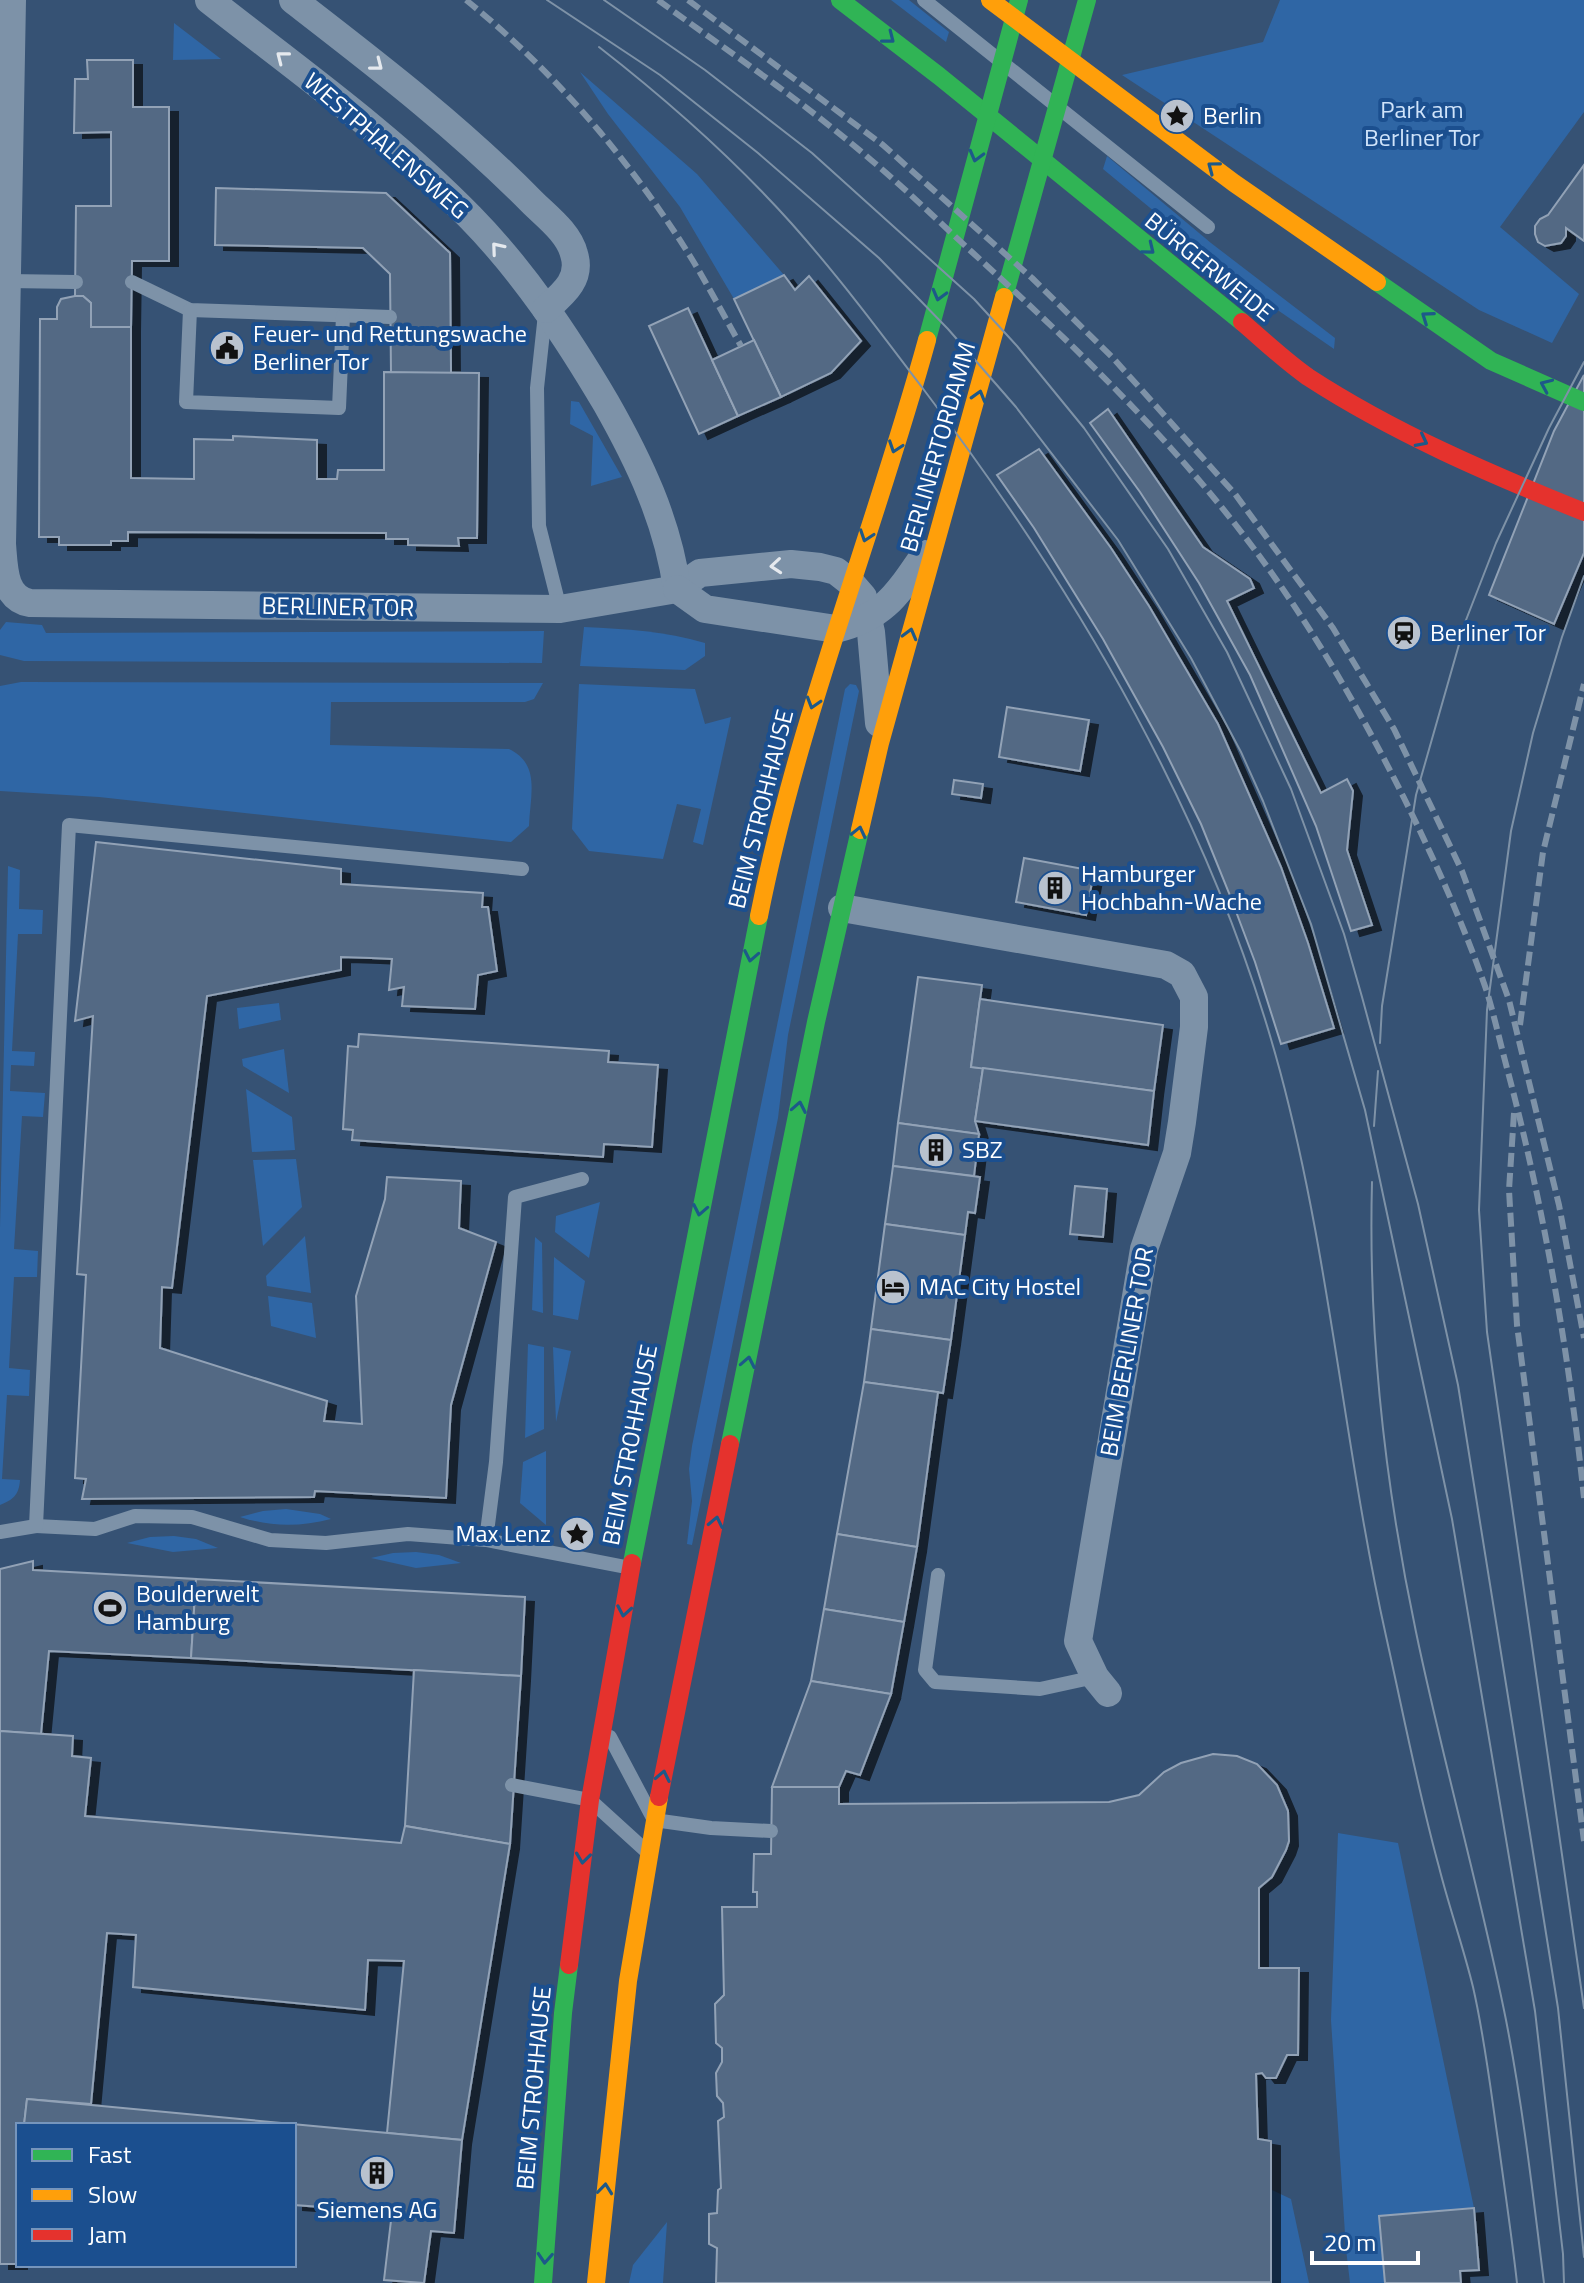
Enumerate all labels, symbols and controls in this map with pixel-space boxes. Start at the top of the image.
one-way arrow [880,28,894,43]
one-way arrow [276,53,291,67]
one-way arrow [368,55,383,69]
street label: WESTPHALENSWEG [296,63,477,227]
park label: Park am Berliner Tor [1364,91,1480,155]
place icon: Berlin [1158,97,1196,135]
place label: Berlin [1203,97,1262,133]
one-way arrow [969,149,985,163]
one-way arrow [1207,162,1222,176]
street label: BÜRGERWEIDE [1137,203,1282,330]
one-way arrow [1140,240,1155,254]
one-way arrow [492,243,507,258]
one-way arrow [931,287,948,301]
one-way arrow [1421,312,1435,327]
place label: Feuer- und Rettungswache Berliner Tor [253,315,527,379]
public building icon: Feuer- und Rettungswache Berliner Tor [208,329,246,367]
street label: BERLINERTORDAMM [890,338,984,556]
one-way arrow [1540,379,1554,395]
one-way arrow [969,390,986,404]
one-way arrow [1413,431,1428,446]
one-way arrow [888,440,904,453]
one-way arrow [859,528,875,542]
one-way arrow [769,557,782,574]
street label: BERLINER TOR [261,587,415,625]
station icon: Berliner Tor [1385,614,1423,652]
place label: Berliner Tor [1430,614,1546,650]
one-way arrow [900,628,917,642]
one-way arrow [806,696,822,709]
street label: BEIM STROHHAUSE [718,705,802,912]
one-way arrow [850,826,867,840]
place label: Hamburger Hochbahn-Wache [1081,855,1262,919]
building icon: Hamburger Hochbahn-Wache [1036,869,1074,907]
one-way arrow [744,949,761,962]
one-way arrow [790,1100,807,1114]
building icon: SBZ [917,1131,955,1169]
place label: SBZ [962,1131,1003,1167]
one-way arrow [693,1204,710,1217]
street label: BEIM BERLINER TOR [1090,1244,1162,1459]
hotel icon: MAC City Hostel [874,1268,912,1306]
place label: MAC City Hostel [919,1268,1081,1304]
street label: BEIM STROHHAUSE [592,1341,666,1548]
one-way arrow [739,1355,756,1369]
place label: Max Lenz [455,1515,551,1551]
place icon: Max Lenz [558,1515,596,1553]
one-way arrow [707,1515,724,1529]
place label: Boulderwelt Hamburg [136,1575,260,1639]
sports icon: Boulderwelt Hamburg [91,1589,129,1627]
one-way arrow [617,1604,634,1617]
one-way arrow [654,1770,671,1783]
one-way arrow [574,1852,591,1865]
street label: BEIM STROHHAUSE [506,1985,560,2191]
legend [16,2123,296,2267]
text: Fast [88,2136,132,2172]
building icon: Siemens AG [358,2154,396,2192]
text: Slow [88,2176,137,2212]
one-way arrow [596,2183,613,2196]
place label: Siemens AG [317,2191,437,2227]
scale bar [1312,2215,1418,2265]
text: Jam [88,2216,127,2252]
text: 20 m [1324,2224,1376,2260]
one-way arrow [537,2252,554,2265]

